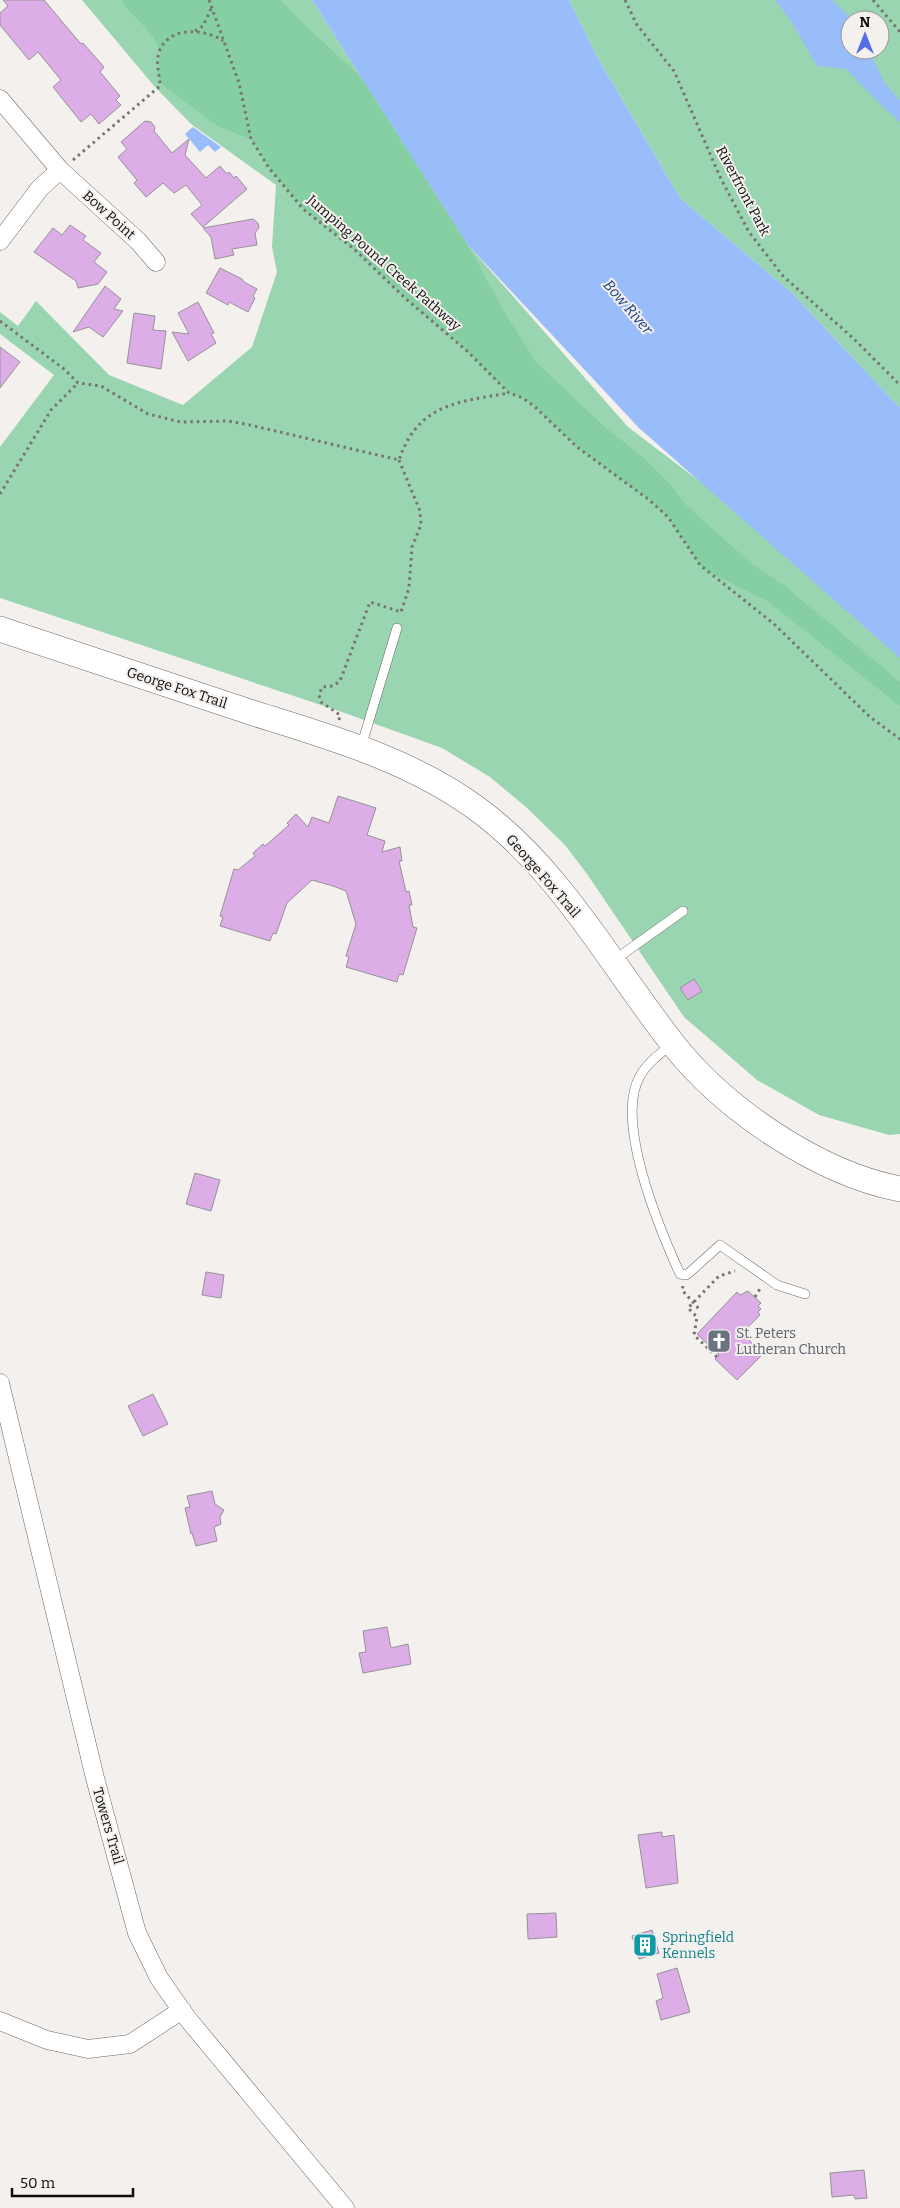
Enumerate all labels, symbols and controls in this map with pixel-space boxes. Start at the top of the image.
north arrow [840,10,890,60]
text: N [860,14,871,31]
street label: Riverfront Park [712,143,774,239]
street label: Bow Point [79,187,139,243]
street label: Jumping Pound Creek Pathway [303,191,465,335]
water label: Bow River [599,276,657,339]
street label: George Fox Trail [125,664,229,712]
street label: George Fox Trail [502,831,584,921]
place label: St. Peters Lutheran Church [736,1325,846,1358]
church icon: St. Peters Lutheran Church [706,1328,732,1354]
street label: Towers Trail [89,1786,127,1866]
place label: Springfield Kennels [662,1929,734,1962]
building icon: Springfield Kennels [632,1932,658,1958]
scale bar [12,2166,134,2198]
text: 50 m [20,2174,56,2192]

